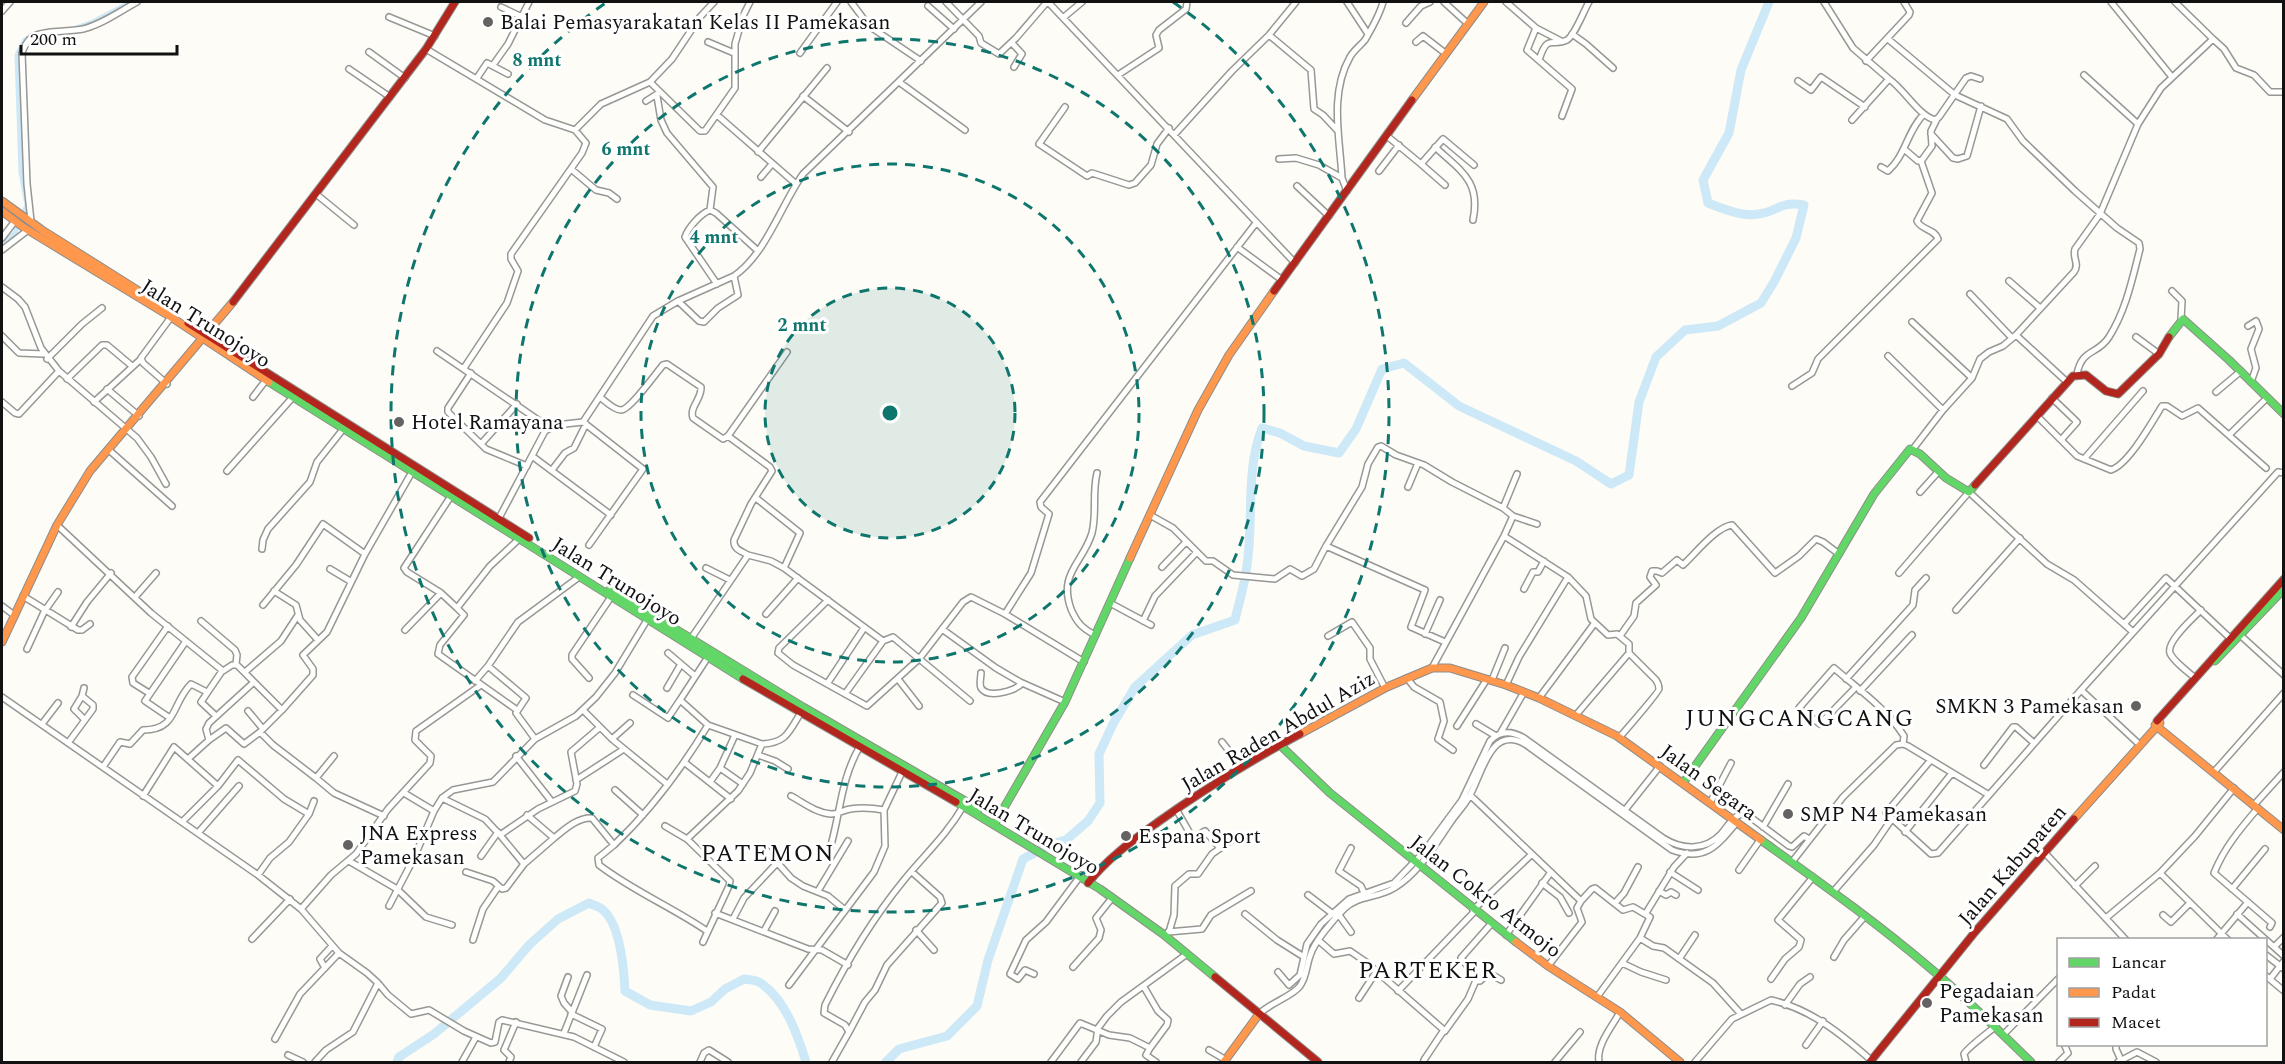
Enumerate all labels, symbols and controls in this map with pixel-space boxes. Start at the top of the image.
place label: Balai Pemasyarakatan Kelas II Pamekasan [500,7,891,39]
marker: Balai Pemasyarakatan Kelas II Pamekasan [481,15,495,29]
scale bar [21,18,177,56]
text: 200 m [30,26,77,53]
text: 8 mnt [513,47,561,74]
text: 6 mnt [602,136,650,163]
text: 4 mnt [690,224,738,251]
street label: Jalan Trunojoyo [134,271,277,377]
text: 2 mnt [778,312,826,339]
centre of rings [880,403,900,423]
place label: Hotel Ramayana [411,407,564,439]
marker: Hotel Ramayana [392,415,406,429]
street label: Jalan Trunojoyo [545,529,688,635]
street label: Jalan Raden Abdul Aziz [1175,663,1382,801]
place label: SMKN 3 Pamekasan [1935,691,2124,723]
marker: SMKN 3 Pamekasan [2129,699,2143,713]
district label: JUNGCANGCANG [1685,701,1915,737]
street label: Jalan Segara [1653,736,1764,830]
street label: Jalan Trunojoyo [962,780,1105,884]
street label: Jalan Kabupaten [1951,798,2075,934]
place label: SMP N4 Pamekasan [1800,799,1987,831]
marker: SMP N4 Pamekasan [1781,807,1795,821]
place label: JNA Express Pamekasan [360,818,478,874]
place label: Espana Sport [1138,821,1261,853]
street label: Jalan Cokro Atmojo [1403,827,1568,966]
marker: Espana Sport [1119,829,1133,843]
district label: PATEMON [701,836,835,872]
marker: JNA Express Pamekasan [341,838,355,852]
legend [2057,938,2267,1046]
text: Lancar [2111,949,2166,976]
district label: PARTEKER [1358,953,1498,989]
place label: Pegadaian Pamekasan [1939,976,2044,1032]
text: Padat [2111,979,2156,1006]
marker: Pegadaian Pamekasan [1920,996,1934,1010]
text: Macet [2111,1009,2161,1036]

